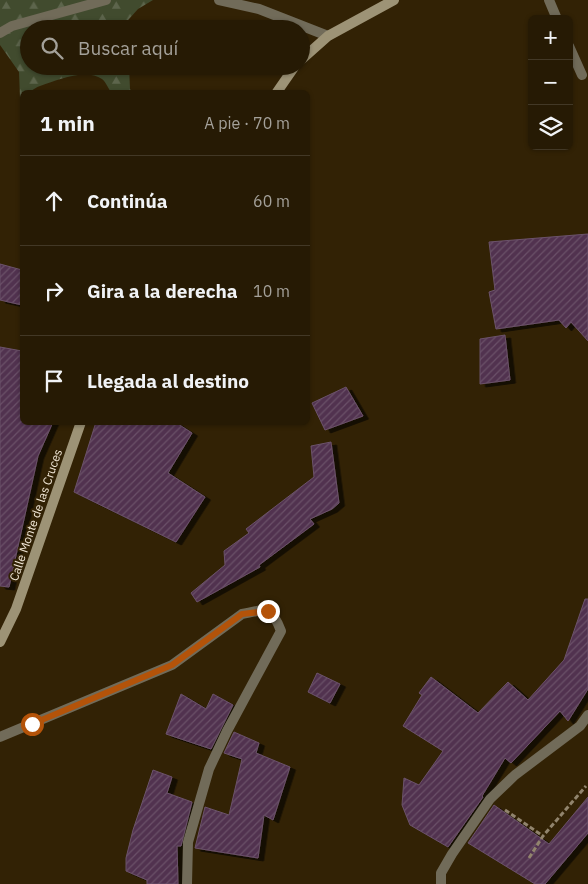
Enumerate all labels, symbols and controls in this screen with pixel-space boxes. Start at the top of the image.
map controls [528,15,573,150]
button: + [528,15,573,60]
search box [20,20,310,75]
icon: search [38,34,66,62]
text: Buscar aquí [78,36,178,60]
button: − [528,60,573,105]
button: layers [528,105,573,150]
text: 1 min [40,109,95,137]
text: A pie · 70 m [204,113,290,133]
icon: ahead [40,187,68,215]
text: Continúa [87,189,168,213]
text: 60 m [253,191,290,211]
icon: right [40,277,68,305]
text: Gira a la derecha [87,279,238,303]
text: 10 m [253,281,290,301]
icon: arrive [40,367,68,395]
text: Llegada al destino [87,369,249,393]
street label: Calle Monte de las Cruces [6,447,65,583]
route end [257,600,280,623]
route start [21,713,44,736]

